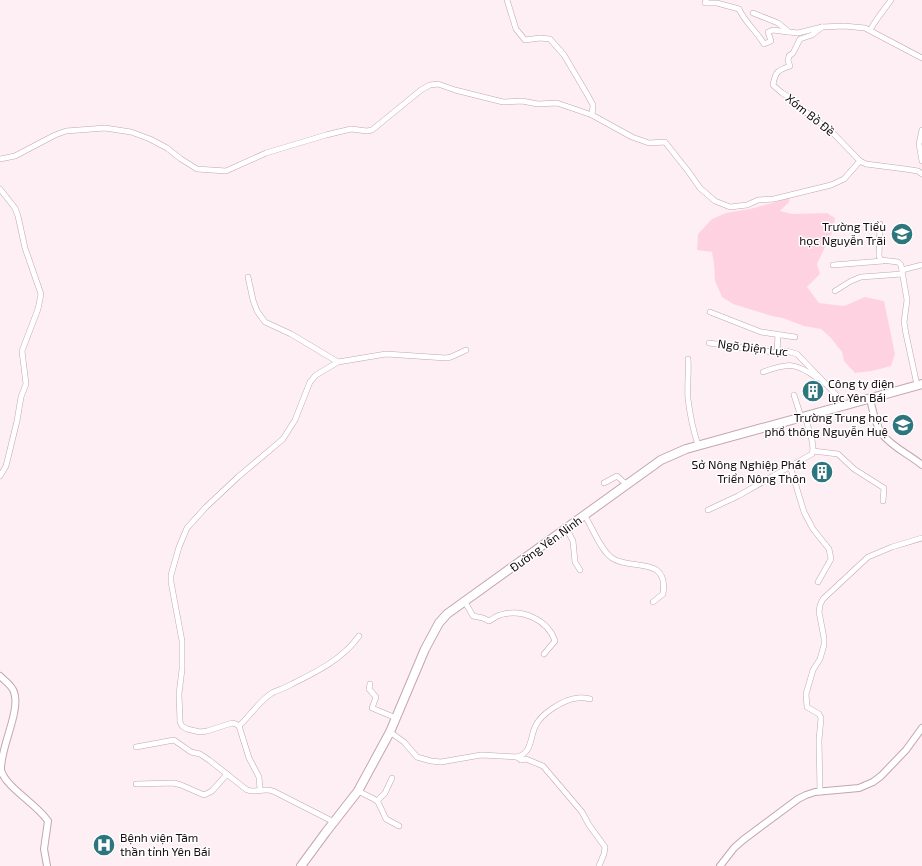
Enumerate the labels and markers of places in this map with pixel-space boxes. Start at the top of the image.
place label: Trường Tiểu học Nguyễn Trãi [799,219,886,248]
school or university icon: Trường Tiểu học Nguyễn Trãi [889,221,915,247]
place label: Công ty điện lực Yên Bái [828,376,894,405]
building icon: Công ty điện lực Yên Bái [800,378,826,404]
place label: Trường Trung học phổ thông Nguyễn Huệ [764,410,888,439]
school or university icon: Trường Trung học phổ thông Nguyễn Huệ [890,412,916,438]
place label: Sở Nông Nghiệp Phát Triển Nông Thôn [692,457,806,485]
building icon: Sở Nông Nghiệp Phát Triển Nông Thôn [809,459,835,485]
place label: Bệnh viện Tâm thần tỉnh Yên Bái [120,830,211,858]
hospital icon: Bệnh viện Tâm thần tỉnh Yên Bái [91,832,117,858]

